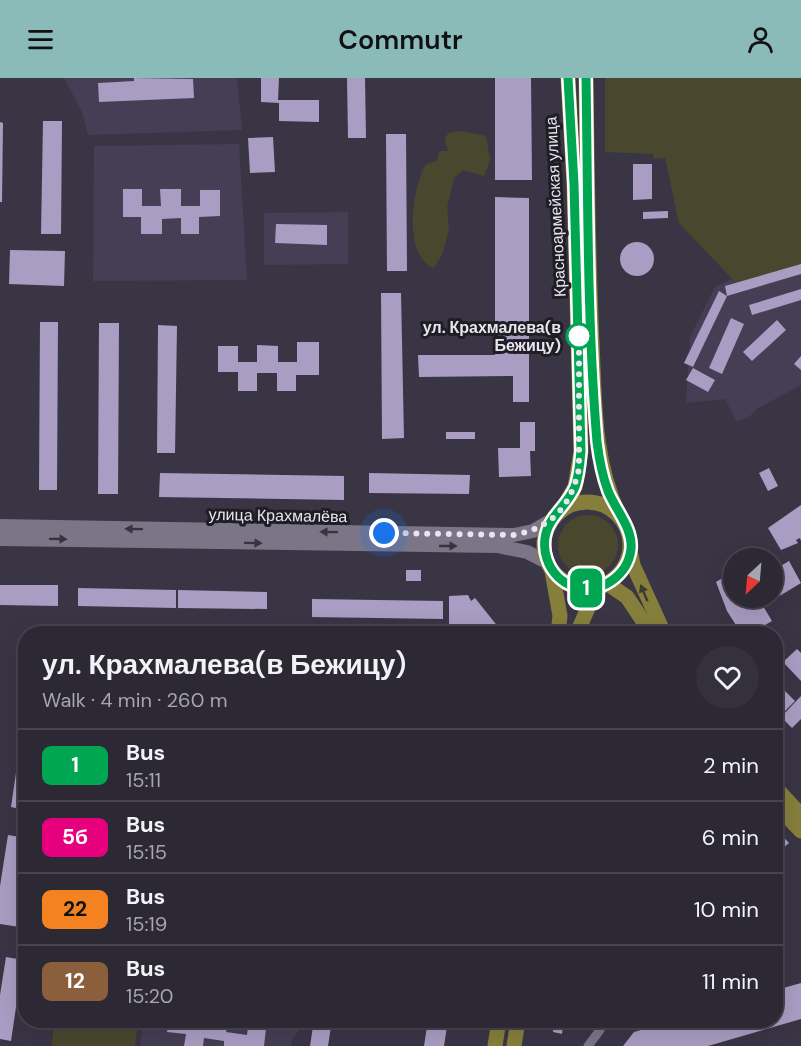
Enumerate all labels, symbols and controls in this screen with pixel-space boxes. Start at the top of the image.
text: Commutr [338,22,463,57]
icon: menu [24,23,57,56]
icon: person [744,23,777,56]
street label: Красноармейская улица [540,116,571,298]
place label: ул. Крахмалева(в Бежицу) [423,317,561,356]
marker: ул. Крахмалева(в Бежицу) [566,323,592,349]
street label: улица Крахмалёва [208,504,348,527]
your location [369,518,399,548]
one-way arrow [124,524,143,534]
one-way arrow [319,527,338,537]
one-way arrow [49,534,68,544]
one-way arrow [244,538,263,548]
one-way arrow [439,541,458,551]
north arrow [723,548,783,608]
map controls [723,548,783,608]
line badge: 1 [566,568,606,608]
text: 1 [582,574,590,602]
one-way arrow [640,584,649,601]
text: ул. Крахмалева(в Бежицу) [42,646,406,683]
button: heart [696,646,759,709]
text: Walk · 4 min · 260 m [42,687,227,713]
text: Bus [126,738,165,767]
text: 1 [71,751,79,779]
text: 2 min [703,751,759,780]
text: 15:11 [126,767,161,793]
text: Bus [126,810,165,839]
text: 5б [62,823,88,851]
text: 6 min [702,823,759,852]
text: 15:15 [126,839,167,865]
text: Bus [126,882,165,911]
text: 22 [63,895,87,923]
text: 10 min [694,895,759,924]
text: 15:19 [126,911,167,937]
text: Bus [126,954,165,983]
text: 12 [65,967,85,995]
text: 11 min [702,967,759,996]
text: 15:20 [126,983,173,1009]

